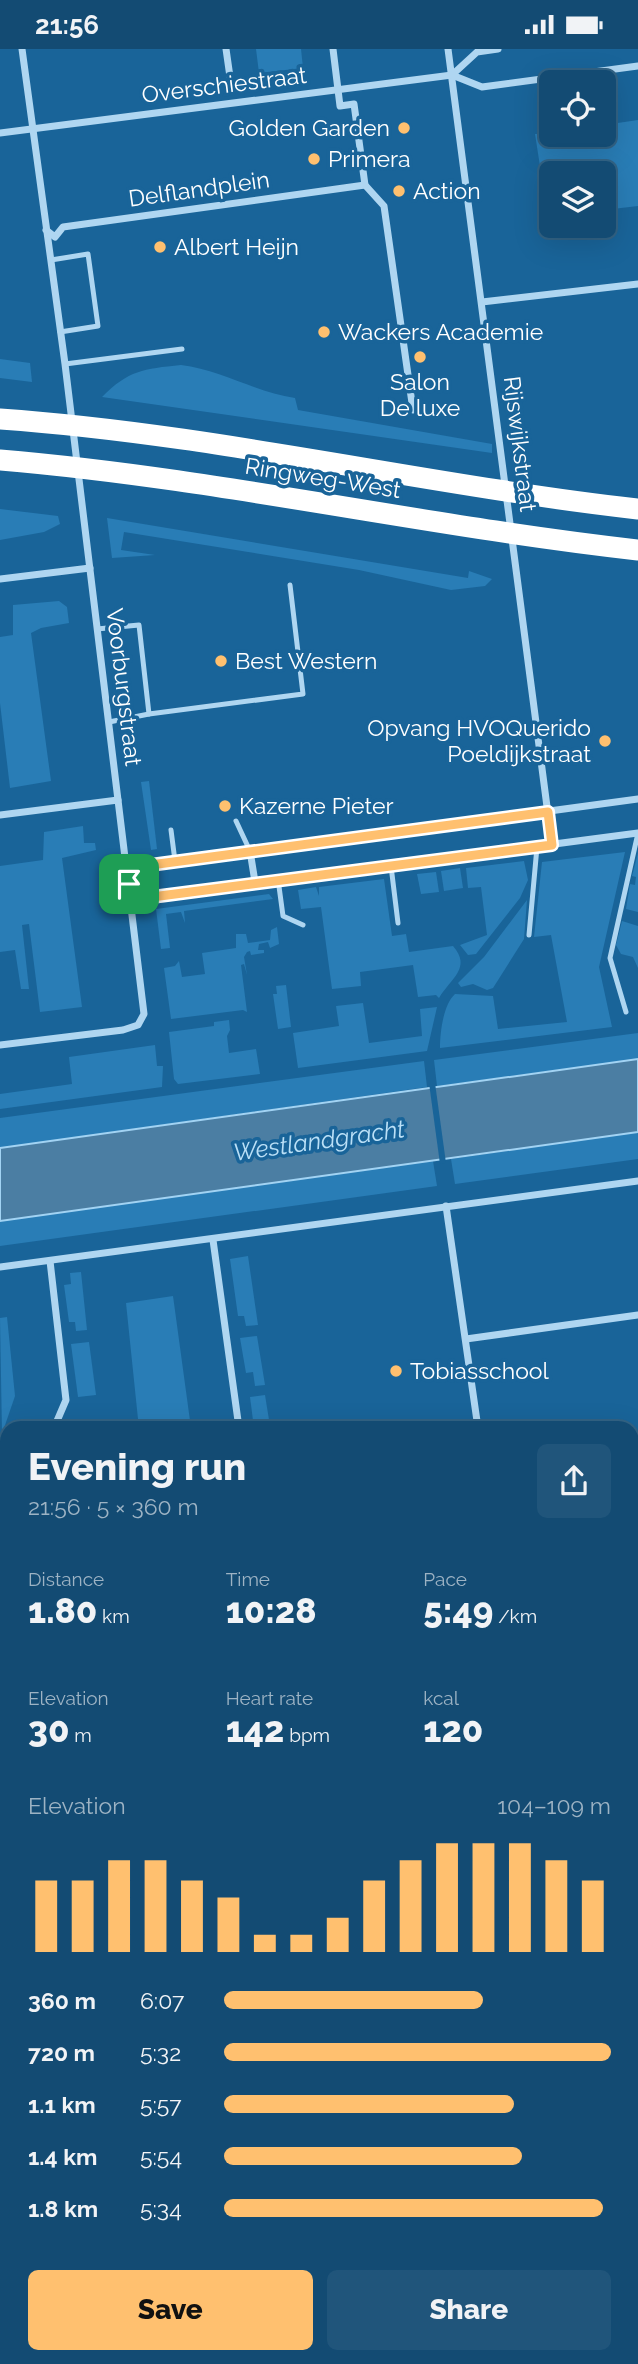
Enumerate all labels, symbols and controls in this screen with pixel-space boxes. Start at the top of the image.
text: 21:56 [35,10,99,40]
street label: Overschiestraat [140,61,308,108]
map controls [539,70,616,238]
button: locate [539,70,616,147]
place label: Golden Garden [229,114,390,141]
marker: Golden Garden [396,120,412,136]
place label: Primera [328,145,411,172]
marker: Primera [306,151,322,167]
button: layers [539,161,616,238]
street label: Delflandplein [127,165,271,212]
place label: Action [413,177,481,204]
marker: Action [391,183,407,199]
place label: Albert Heijn [174,233,299,260]
marker: Albert Heijn [152,239,168,255]
place label: Wackers Academie [338,318,543,345]
marker: Wackers Academie [316,324,332,340]
marker: Salon De luxe [412,349,428,365]
place label: Salon De luxe [380,368,460,421]
street label: Rijswijkstraat [499,375,542,514]
street label: Ringweg-West [243,452,403,503]
street label: Voorburgstraat [101,606,148,768]
place label: Best Western [235,647,377,674]
marker: Best Western [213,653,229,669]
place label: Opvang HVOQuerido Poeldijkstraat [367,714,591,767]
marker: Opvang HVOQuerido Poeldijkstraat [597,733,613,749]
place label: Kazerne Pieter [239,792,394,819]
marker: Kazerne Pieter [217,798,233,814]
pin [99,854,159,914]
icon: arrive [110,865,148,903]
water label: Westlandgracht [231,1114,407,1167]
place label: Tobiasschool [410,1357,550,1384]
marker: Tobiasschool [388,1363,404,1379]
text: Evening run [28,1444,246,1489]
button: share [537,1444,611,1518]
text: 21:56 · 5 × 360 m [28,1493,199,1520]
text: Distance [28,1568,104,1590]
text: Time [226,1568,270,1590]
text: Pace [423,1568,467,1590]
text: 1.80 [28,1590,97,1631]
text: 10:28 [226,1590,316,1631]
text: 5:49 [423,1590,493,1631]
text: km [97,1605,130,1627]
text: /km [493,1605,537,1627]
text: Elevation [28,1687,109,1709]
text: Heart rate [226,1687,313,1709]
text: kcal [423,1687,459,1709]
text: 30 [28,1709,69,1750]
text: 142 [226,1709,284,1750]
text: 120 [423,1709,483,1750]
text: m [69,1724,92,1746]
text: bpm [284,1724,330,1746]
text: Elevation [28,1792,126,1819]
text: 104–109 m [497,1792,611,1819]
text: 360 m [28,1987,96,2014]
text: 6:07 [140,1987,184,2014]
text: 720 m [28,2039,95,2066]
text: 5:32 [140,2039,181,2066]
text: 1.1 km [28,2091,96,2118]
text: 5:57 [140,2091,182,2118]
text: 1.4 km [28,2143,97,2170]
text: 5:54 [140,2143,182,2170]
text: 1.8 km [28,2195,98,2222]
text: 5:34 [140,2195,182,2222]
button: Save [28,2270,313,2350]
button: Share [327,2270,611,2350]

